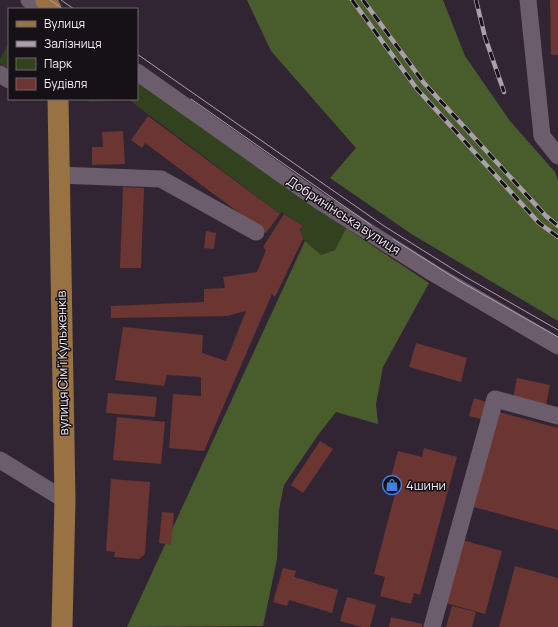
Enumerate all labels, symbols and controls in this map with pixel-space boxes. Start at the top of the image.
legend [8,8,138,100]
text: Вулиця [44,15,85,32]
text: Залізниця [44,35,102,52]
text: Парк [44,55,73,72]
text: Будівля [44,75,87,92]
street label: Добринінська вулиця [284,171,404,259]
street label: вулиця Сімʼї Кульженків [52,290,72,436]
shop icon: 4шини [381,474,403,496]
place label: 4шини [406,476,446,494]

